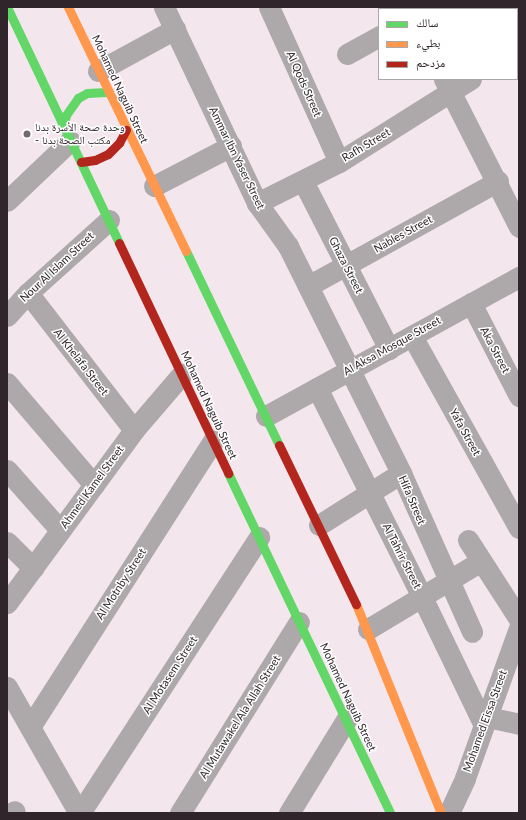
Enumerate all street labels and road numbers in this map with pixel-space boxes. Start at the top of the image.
street label: Mohamed Naguib Street [89,33,151,145]
street label: Al Qods Street [284,49,324,119]
street label: Ammar Ibn Yaser Street [206,104,268,212]
street label: Rafh Street [339,125,393,165]
street label: Nables Street [371,213,435,255]
street label: Nour Al Islam Street [17,229,97,305]
street label: Ghaza Street [326,234,366,296]
street label: Al Aksa Mosque Street [341,314,443,378]
street label: Aka Street [477,325,513,375]
street label: Al Khelafa Street [51,326,111,398]
street label: Mohamed Naguib Street [178,349,240,461]
street label: Yafa Street [447,406,483,458]
street label: Ahmed Kamel Street [57,443,127,531]
street label: Hifa Street [396,473,428,527]
street label: Al Tahrir Street [380,521,424,591]
street label: Al Motnby Street [93,546,149,622]
street label: Al Motasem Street [140,634,200,716]
street label: Mohamed Naguib Street [317,641,379,753]
street label: Al Mutawakel Ala Allah Street [196,653,284,781]
street label: Mohamed Eissa Street [460,668,510,774]

